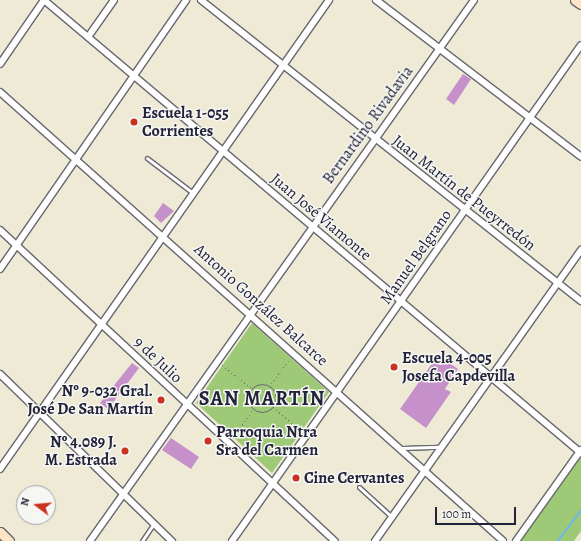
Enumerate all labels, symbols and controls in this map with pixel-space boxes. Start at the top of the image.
street label: Bernardino Rivadavia [319,62,417,188]
place label: Escuela 1-055 Corrientes [142,103,229,141]
marker: Escuela 1-055 Corrientes [129,117,139,127]
street label: Juan Martín de Pueyrredón [388,131,540,255]
street label: Juan José Viamonte [267,169,375,265]
street label: Manuel Belgrano [376,206,456,308]
street label: Antonio González Balcarce [190,240,332,370]
street label: 9 de Julio [130,333,186,387]
place label: Escuela 4-005 Josefa Capdevilla [402,348,515,386]
marker: Escuela 4-005 Josefa Capdevilla [389,362,399,372]
place label: Nº 9-032 Gral. José De San Martín [28,381,153,419]
district label: SAN MARTÍN [199,386,325,410]
marker: Nº 9-032 Gral. José De San Martín [156,395,166,405]
place label: Parroquia Ntra Sra del Carmen [216,422,318,460]
place label: Nº 4.089 J. M. Estrada [44,432,117,470]
marker: Parroquia Ntra Sra del Carmen [203,436,213,446]
marker: Nº 4.089 J. M. Estrada [120,446,130,456]
place label: Cine Cervantes [304,468,404,488]
marker: Cine Cervantes [291,473,301,483]
north arrow [16,485,56,525]
text: N [17,496,33,508]
scale bar [437,499,518,525]
text: 100 m [442,506,471,522]

